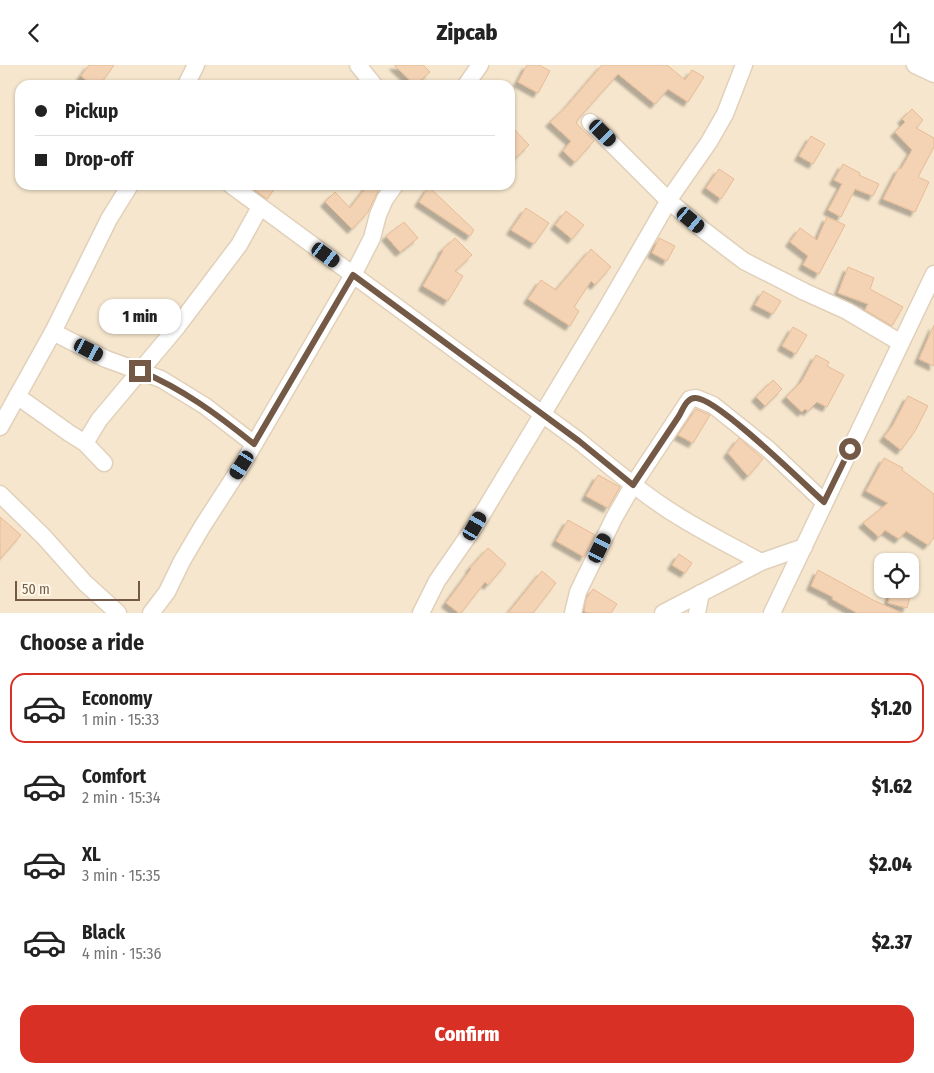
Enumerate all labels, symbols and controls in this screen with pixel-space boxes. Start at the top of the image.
icon: back [20,19,48,47]
text: Zipcab [436,19,498,46]
icon: share [886,19,914,47]
text: Pickup [65,100,118,123]
car [587,117,618,149]
text: Drop-off [65,148,133,171]
car [674,205,707,235]
car [309,240,342,270]
callout: 1 min [99,299,181,333]
text: 1 min [123,307,157,326]
car [72,337,105,363]
route end [129,360,151,382]
route start [839,438,861,460]
car [227,448,256,482]
car [461,509,488,543]
car [586,531,613,565]
map controls [874,553,919,598]
button: locate [874,553,919,598]
scale bar [15,578,140,601]
text: 50 m [22,581,50,598]
text: Choose a ride [20,629,144,656]
icon: car [22,686,67,731]
text: Economy [82,687,152,710]
text: $1.20 [871,697,912,720]
text: 1 min · 15:33 [82,710,159,729]
icon: car [22,764,67,809]
text: Comfort [82,765,146,788]
text: $1.62 [872,775,912,798]
text: 2 min · 15:34 [82,788,161,807]
icon: car [22,842,67,887]
text: XL [82,843,101,866]
text: $2.04 [869,853,912,876]
text: 3 min · 15:35 [82,866,160,885]
icon: car [22,920,67,965]
text: Black [82,921,125,944]
text: $2.37 [872,931,912,954]
text: 4 min · 15:36 [82,944,161,963]
button: Confirm [20,1005,914,1063]

